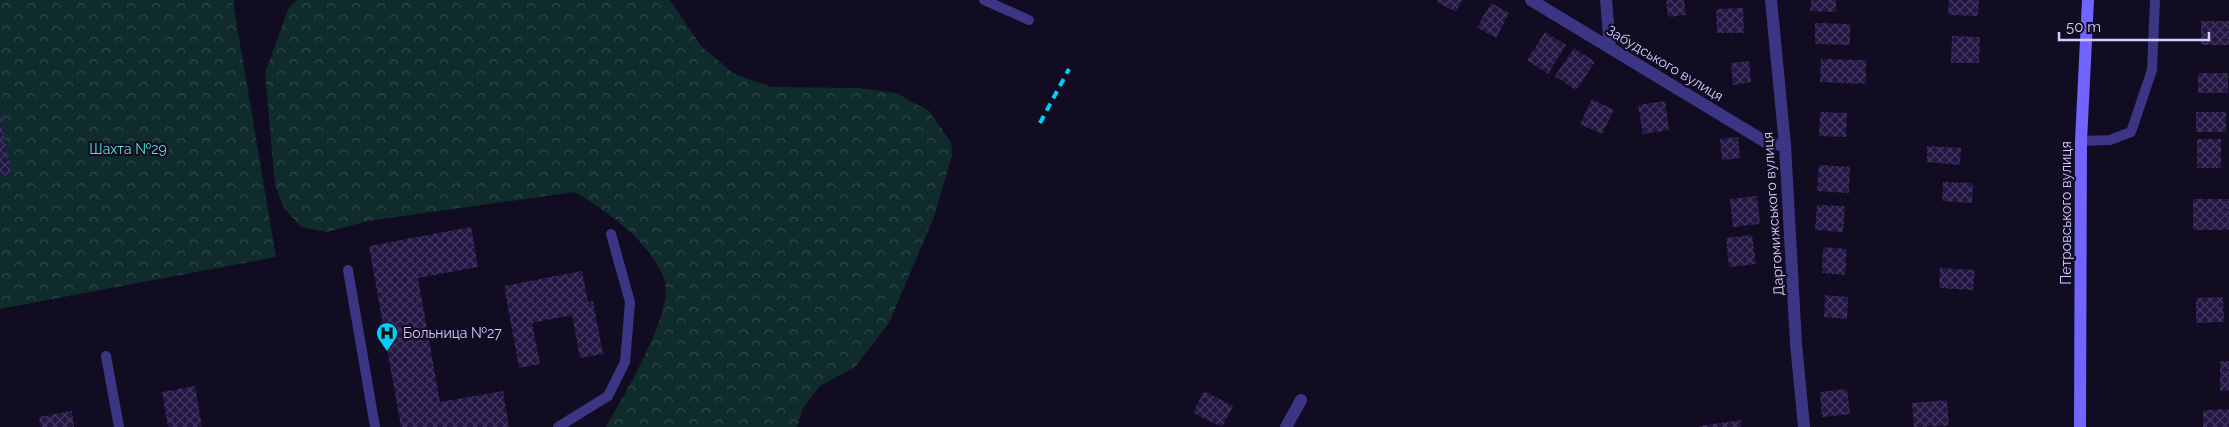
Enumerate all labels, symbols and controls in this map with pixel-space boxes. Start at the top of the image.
scale bar [2059,10,2209,42]
text: 50 m [2066,18,2101,36]
street label: Забудського вулиця [1604,22,1726,104]
street label: Даргомижського вулиця [1759,132,1787,296]
park label: Шахта №29 [89,141,167,157]
street label: Петровського вулиця [2058,141,2074,285]
hospital icon: Больница №27 [375,321,399,352]
place label: Больница №27 [403,325,502,341]

